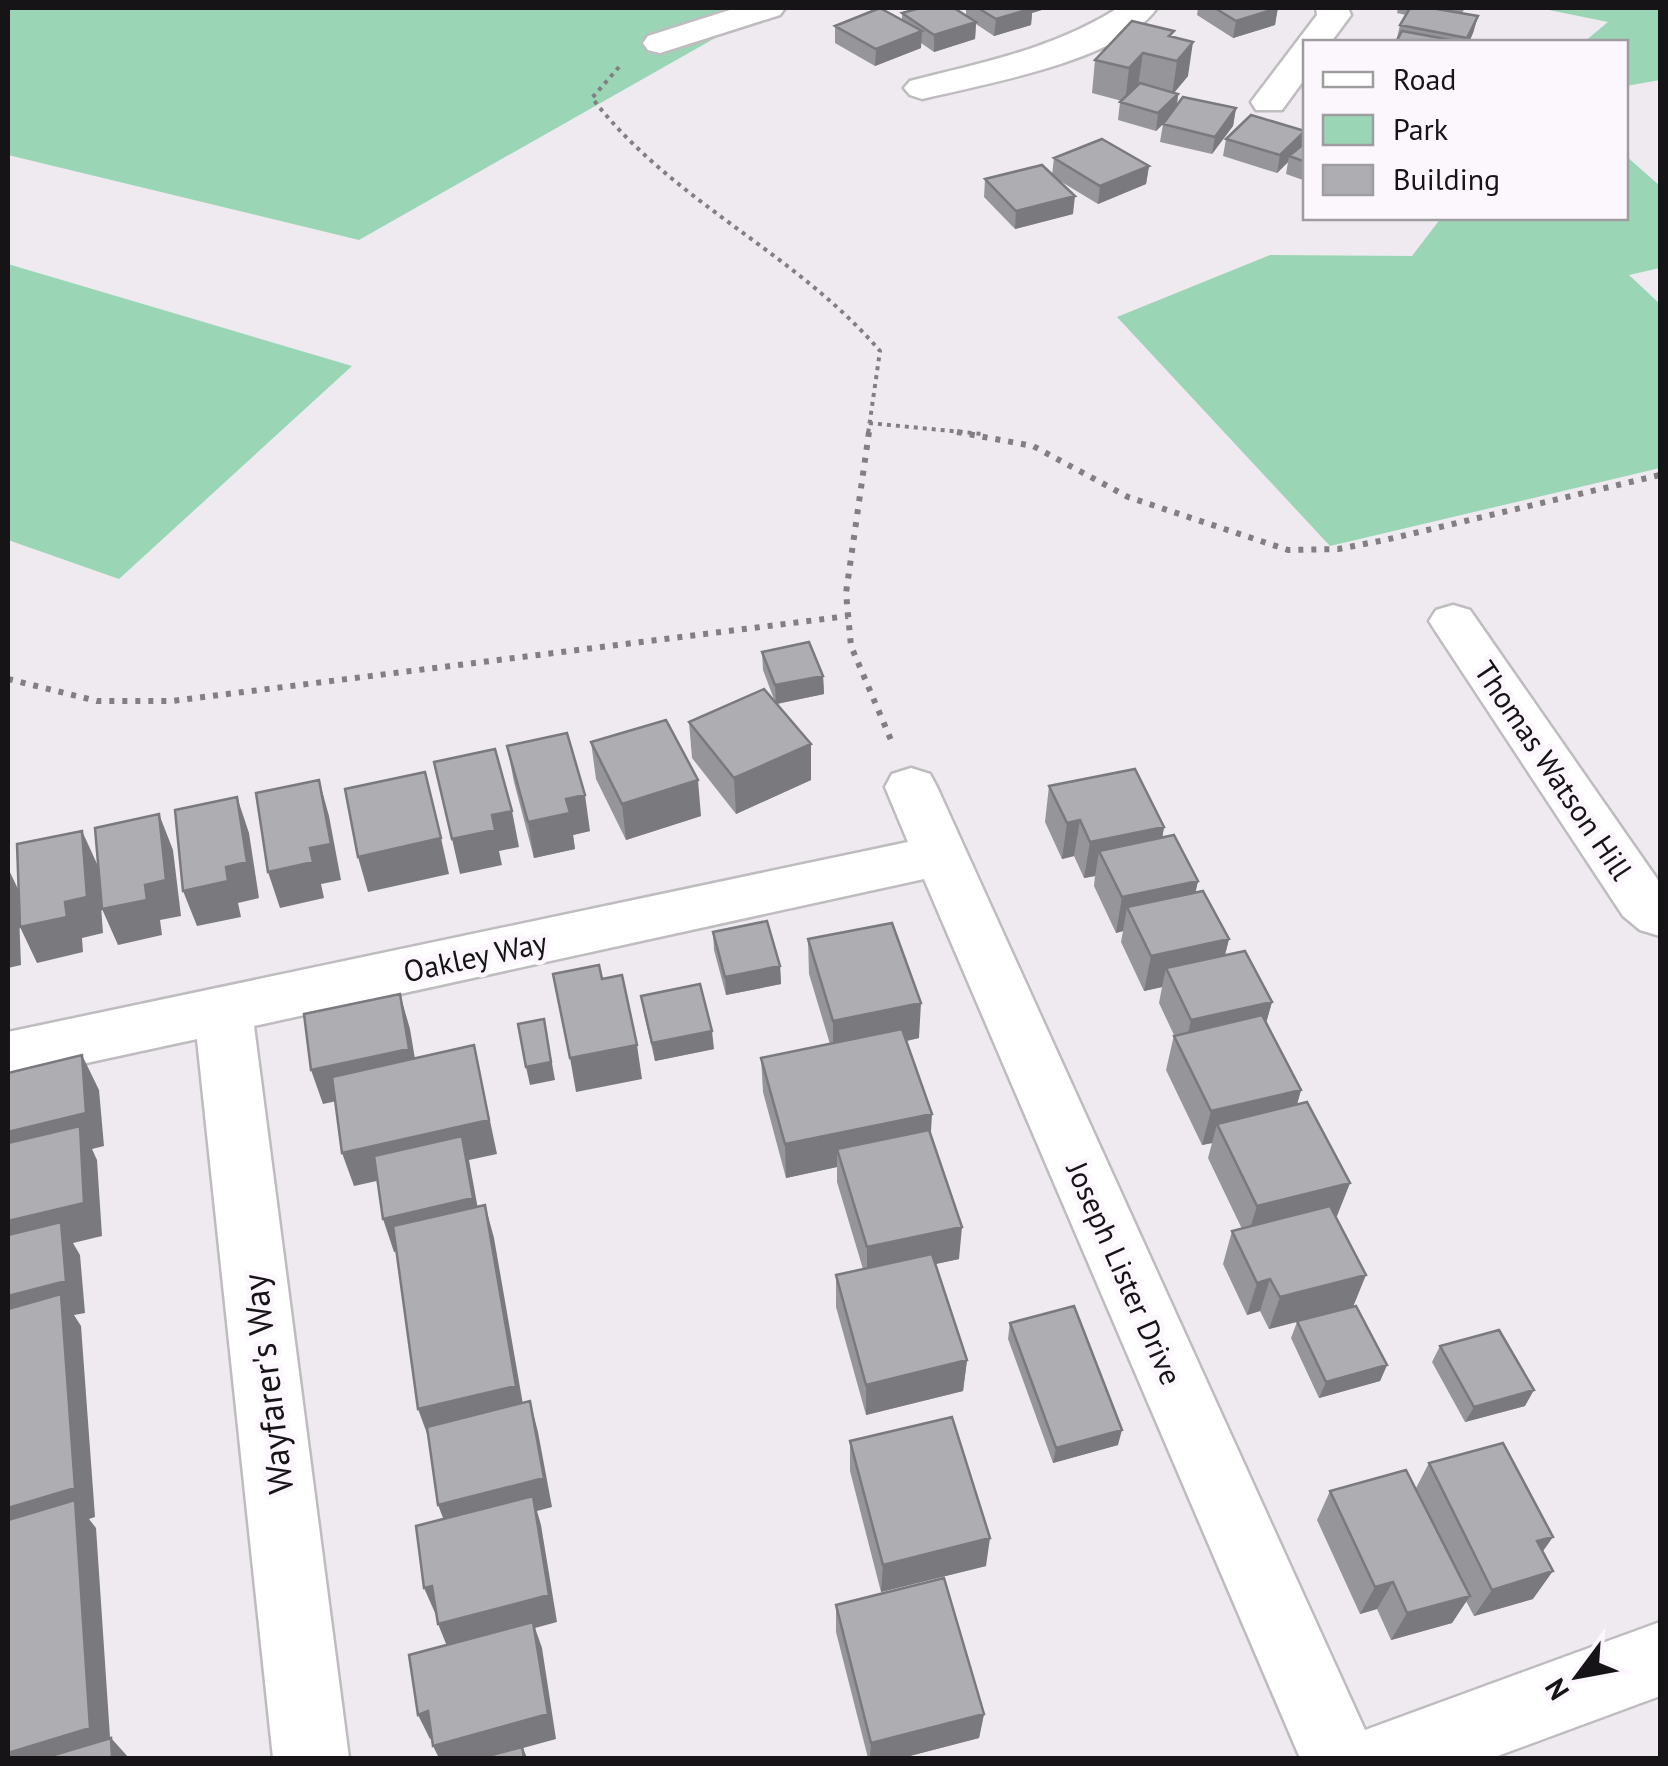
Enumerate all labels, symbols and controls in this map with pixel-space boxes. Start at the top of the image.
legend [1303,40,1628,220]
text: Road [1393,59,1457,98]
text: Park [1393,109,1449,148]
text: Building [1393,159,1500,198]
street label: Thomas Watson Hill [1466,653,1642,887]
street label: Oakley Way [400,922,550,990]
street label: Joseph Lister Drive [1058,1154,1192,1391]
street label: Wayfarer's Way [231,1271,303,1497]
north arrow [1528,1626,1628,1726]
text: N [1536,1672,1577,1707]

